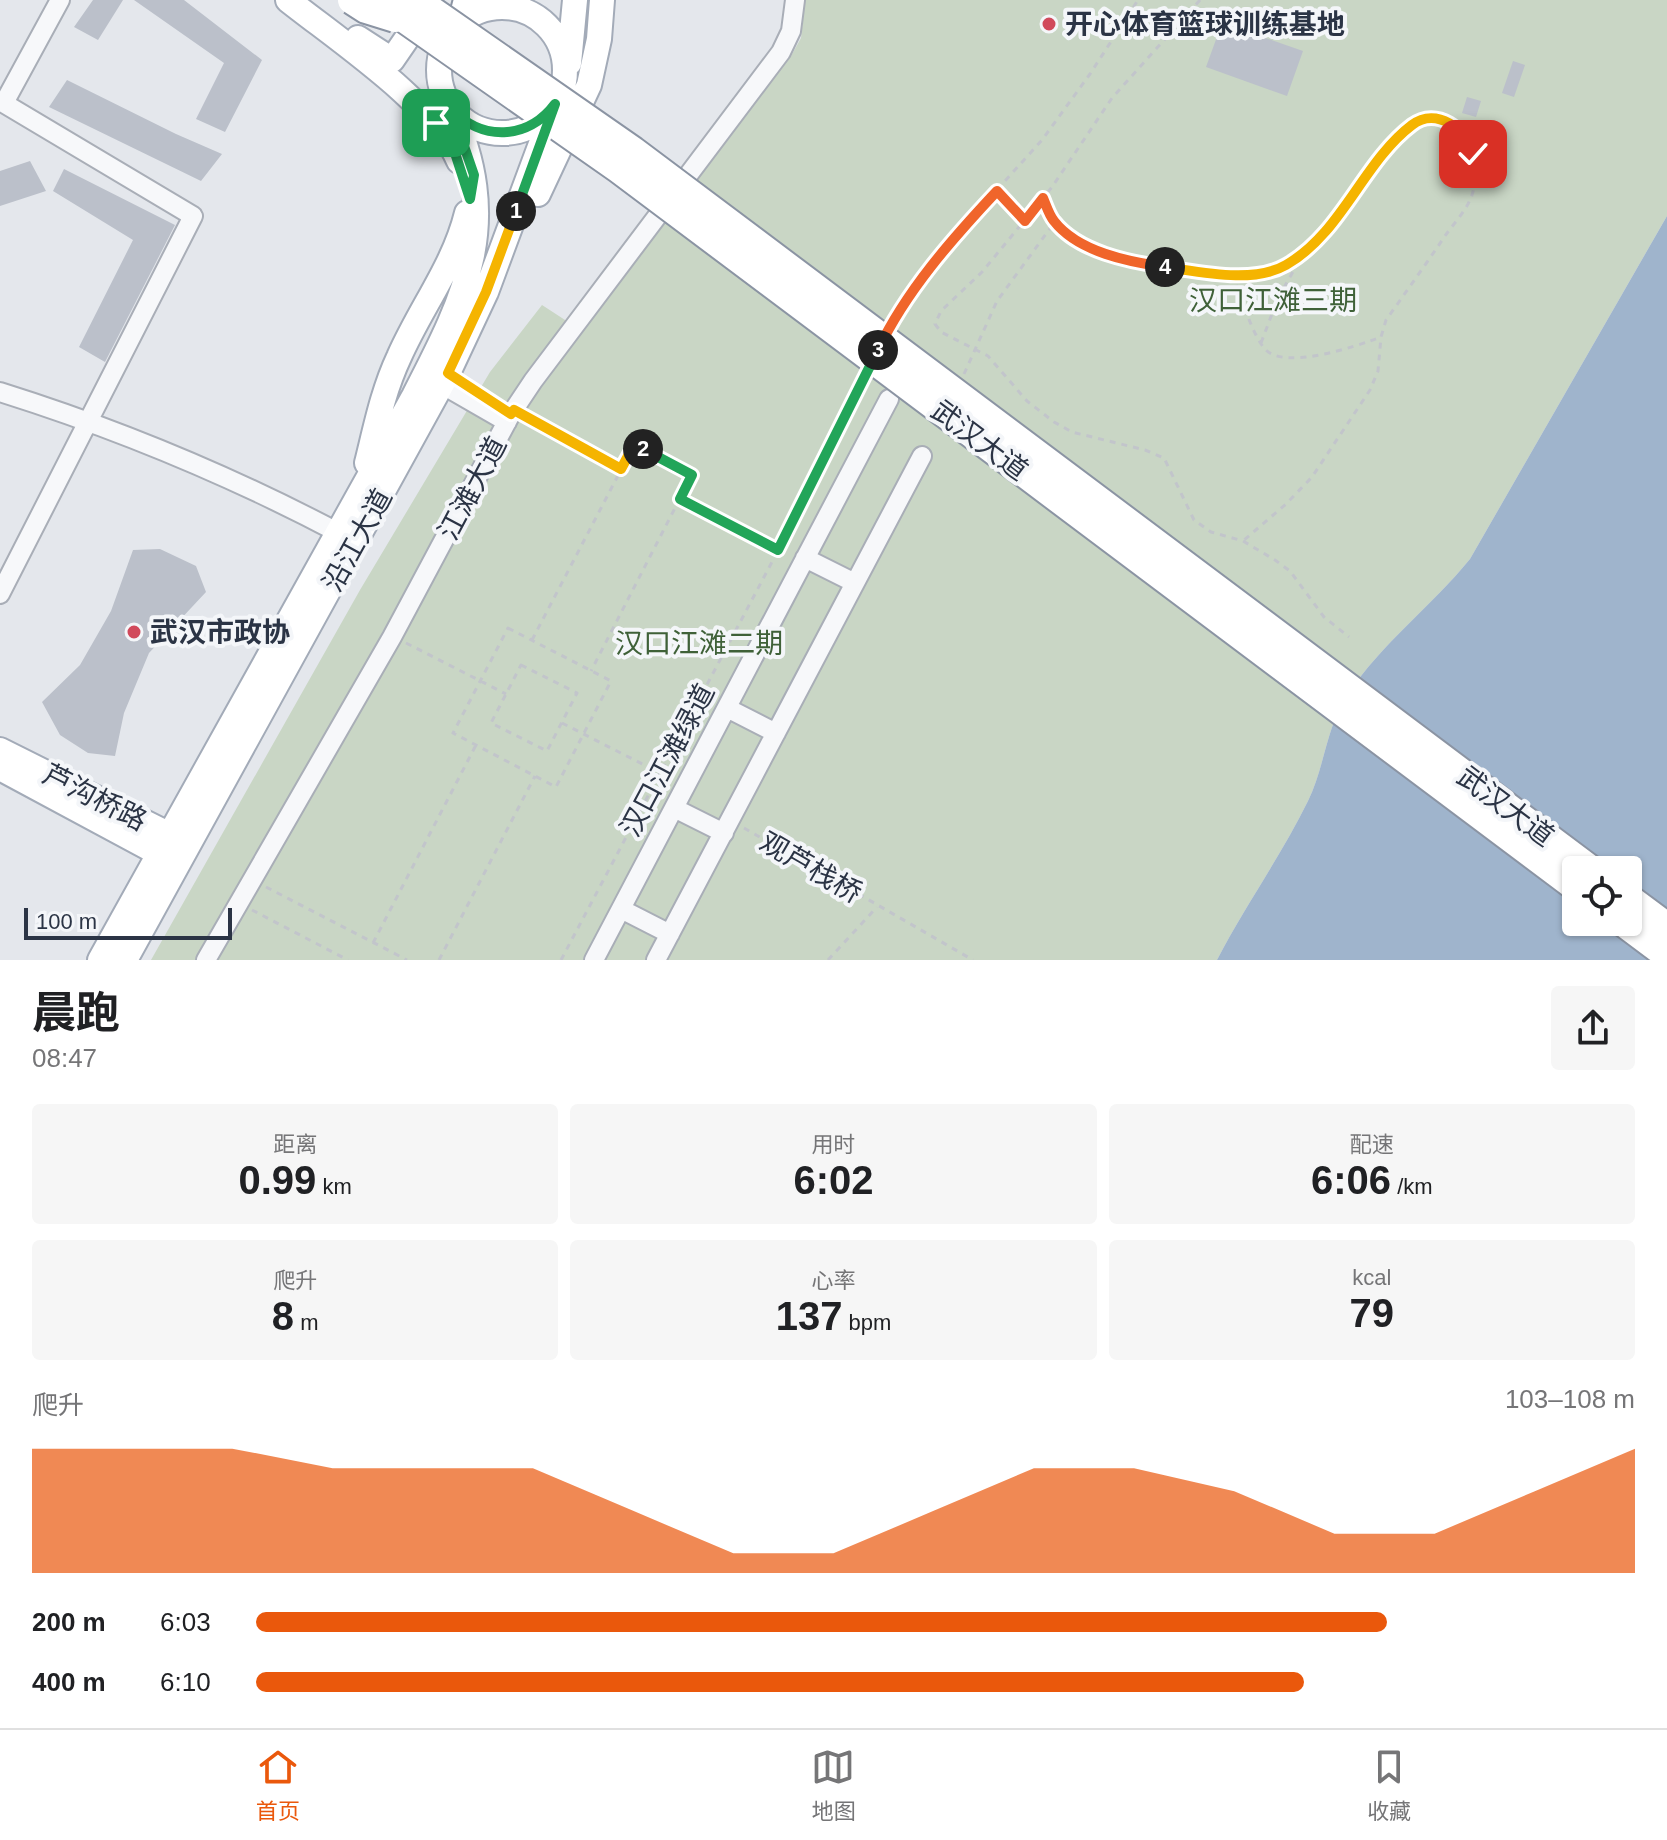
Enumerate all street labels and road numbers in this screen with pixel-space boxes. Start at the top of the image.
street label: 武汉大道 [926,394,1034,486]
street label: 江滩大道 [432,432,512,545]
street label: 沿江大道 [317,484,398,597]
street label: 汉口江滩绿道 [614,679,721,842]
street label: 芦沟桥路 [38,758,152,837]
street label: 武汉大道 [1452,760,1560,852]
street label: 观芦栈桥 [754,826,867,909]

